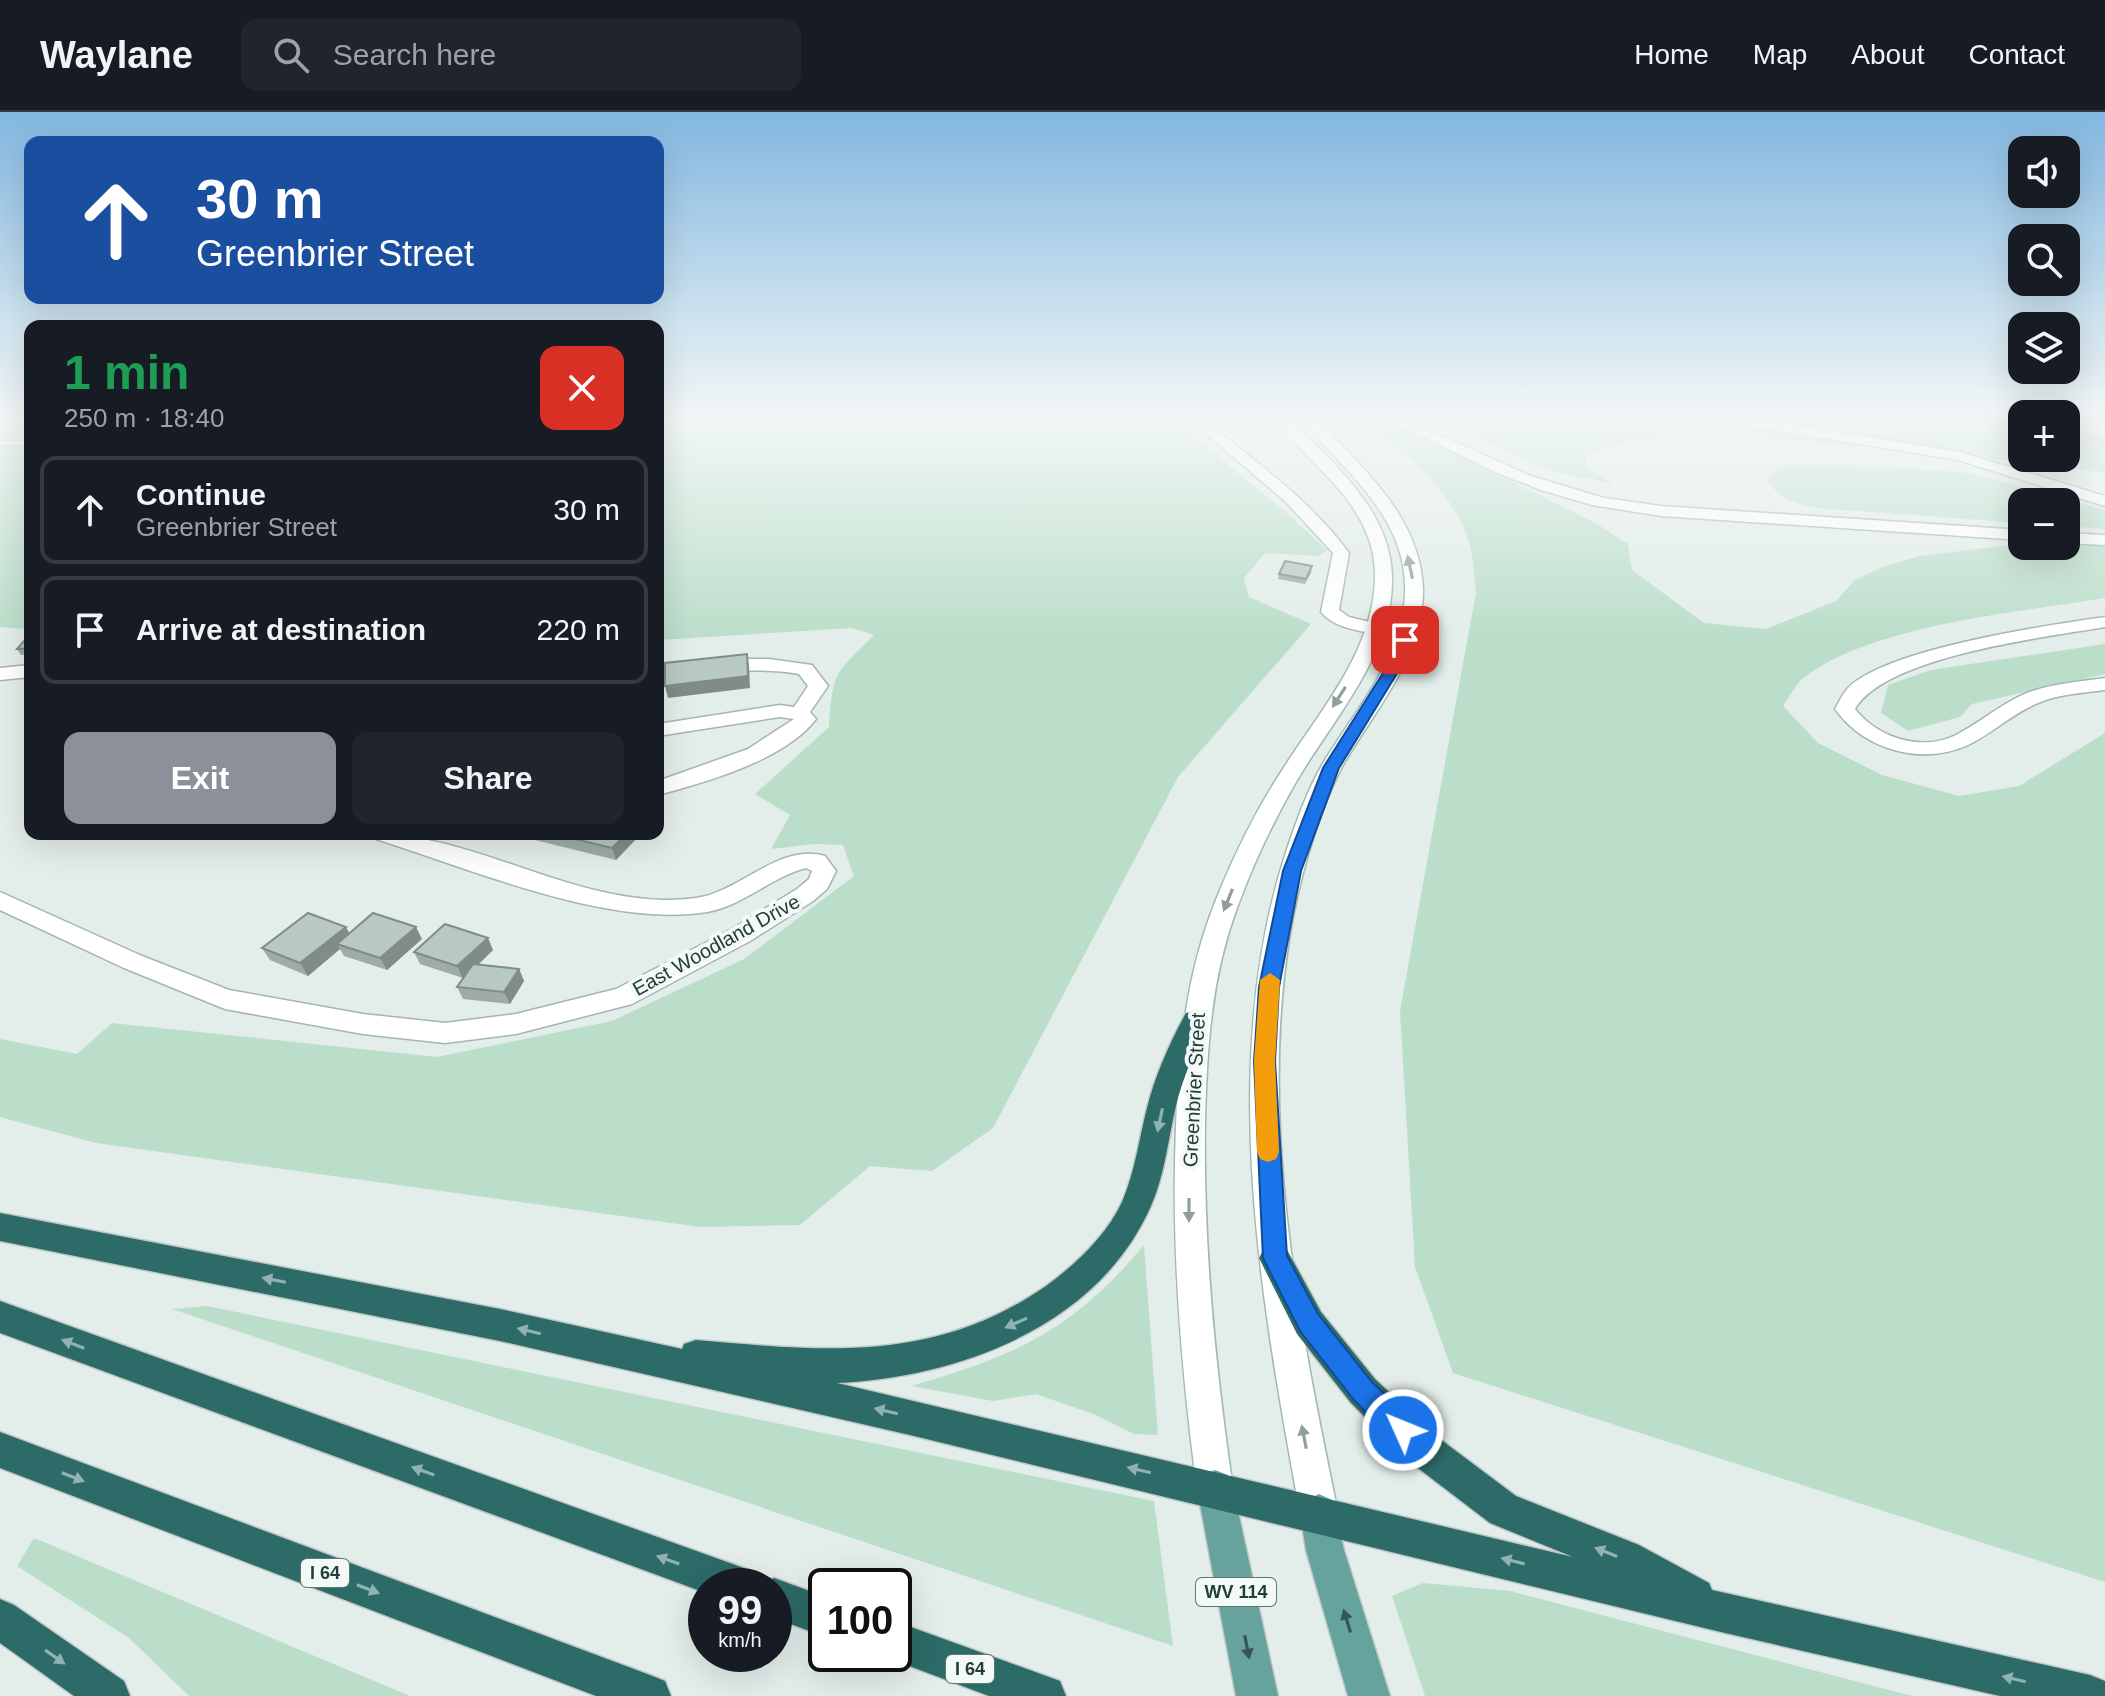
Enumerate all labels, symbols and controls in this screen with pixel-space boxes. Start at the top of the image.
search box [241,19,801,91]
icon: search [269,33,313,77]
text: Waylane [40,34,193,76]
text: Search here [333,38,496,71]
text: Home [1634,39,1709,70]
text: Map [1753,39,1807,70]
text: About [1851,39,1925,70]
text: Contact [1969,39,2065,70]
map controls [2008,136,2080,560]
button: sound [2008,136,2080,208]
text: 30 m [196,167,324,230]
icon: ahead [64,168,168,272]
button: search [2008,224,2080,296]
text: Greenbrier Street [196,233,474,274]
button: layers [2008,312,2080,384]
text: 1 min [64,346,189,399]
button: close [540,346,624,430]
button: + [2008,400,2080,472]
text: 250 m · 18:40 [64,403,224,433]
text: Continue [136,478,266,511]
icon: ahead [68,488,112,532]
button: − [2008,488,2080,560]
text: 30 m [553,493,620,526]
text: Greenbrier Street [136,512,337,542]
one-way arrow [1403,555,1416,580]
pin [1371,606,1439,674]
icon: arrive [68,608,112,652]
text: Arrive at destination [136,613,426,646]
text: 220 m [537,613,620,646]
icon: arrive [1383,618,1427,662]
one-way arrow [1332,687,1347,708]
button: Exit [64,732,336,824]
button: Share [352,732,624,824]
one-way arrow [1221,888,1234,912]
street label: East Woodland Drive [629,890,803,1000]
street label: Greenbrier Street [1179,1012,1209,1168]
one-way arrow [1153,1108,1166,1133]
one-way arrow [1183,1198,1195,1223]
one-way arrow [261,1273,286,1286]
one-way arrow [1005,1316,1028,1330]
one-way arrow [516,1324,541,1337]
one-way arrow [61,1337,85,1350]
position arrow [1361,1388,1445,1472]
one-way arrow [873,1404,898,1417]
one-way arrow [1298,1424,1310,1449]
one-way arrow [1126,1463,1151,1476]
one-way arrow [411,1465,435,1477]
one-way arrow [61,1471,85,1484]
one-way arrow [1594,1545,1618,1558]
one-way arrow [656,1553,680,1565]
one-way arrow [1501,1554,1526,1567]
road number: I 64 [301,1559,349,1587]
speed limit sign: 100 [808,1568,912,1672]
road number: WV 114 [1196,1578,1276,1606]
one-way arrow [357,1583,381,1596]
text: 99 [718,1588,762,1632]
one-way arrow [1340,1609,1353,1633]
text: km/h [718,1629,762,1651]
one-way arrow [1241,1634,1254,1659]
one-way arrow [44,1649,65,1664]
road number: I 64 [946,1655,994,1683]
one-way arrow [2001,1672,2026,1685]

